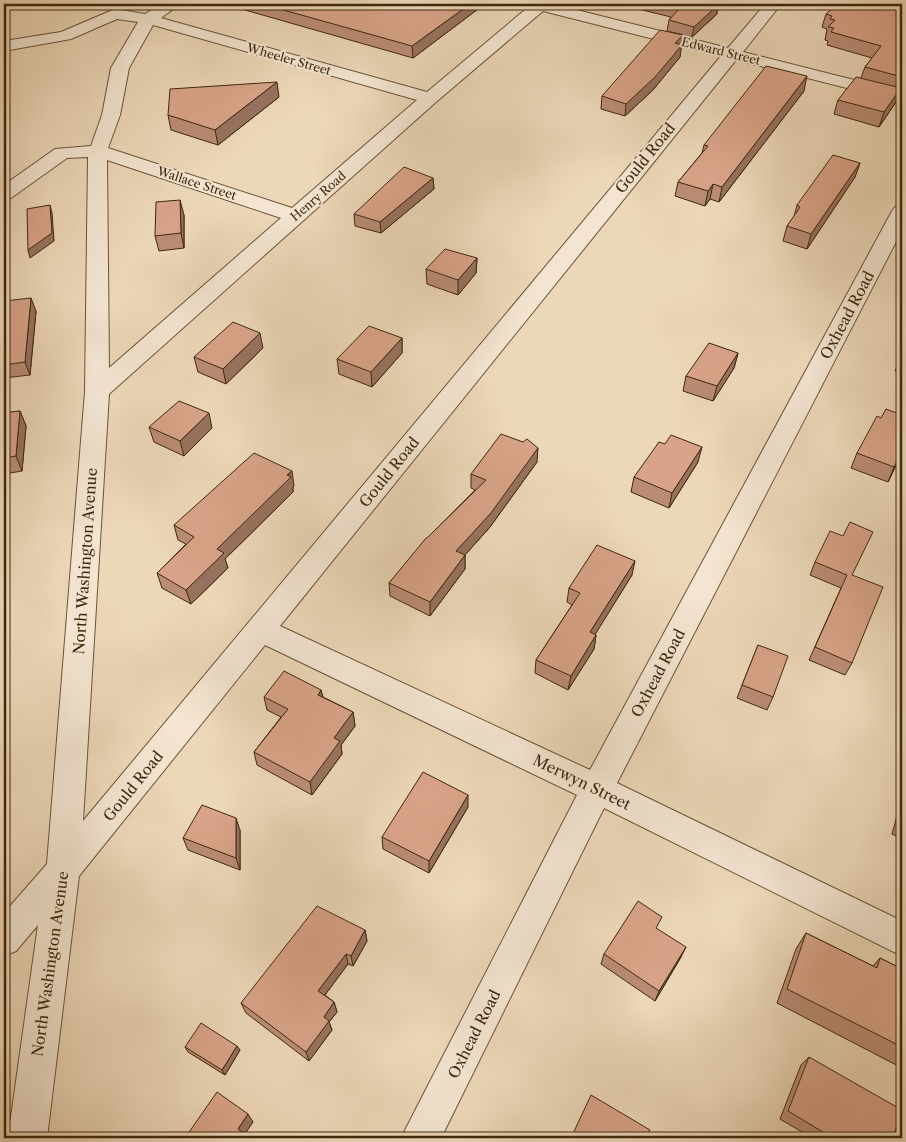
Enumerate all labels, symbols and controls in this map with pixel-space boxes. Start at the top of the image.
street label: Edward Street [680,34,763,68]
street label: Wheeler Street [244,40,333,78]
street label: Gould Road [611,119,679,197]
street label: Wallace Street [155,163,239,203]
street label: Henry Road [287,167,349,224]
street label: Oxhead Road [816,268,878,362]
street label: Gould Road [355,433,423,511]
street label: North Washington Avenue [69,467,101,655]
street label: Oxhead Road [627,626,689,720]
street label: Gould Road [99,747,167,825]
street label: Merwyn Street [530,750,635,814]
street label: North Washington Avenue [28,870,72,1058]
street label: Oxhead Road [444,986,504,1082]

